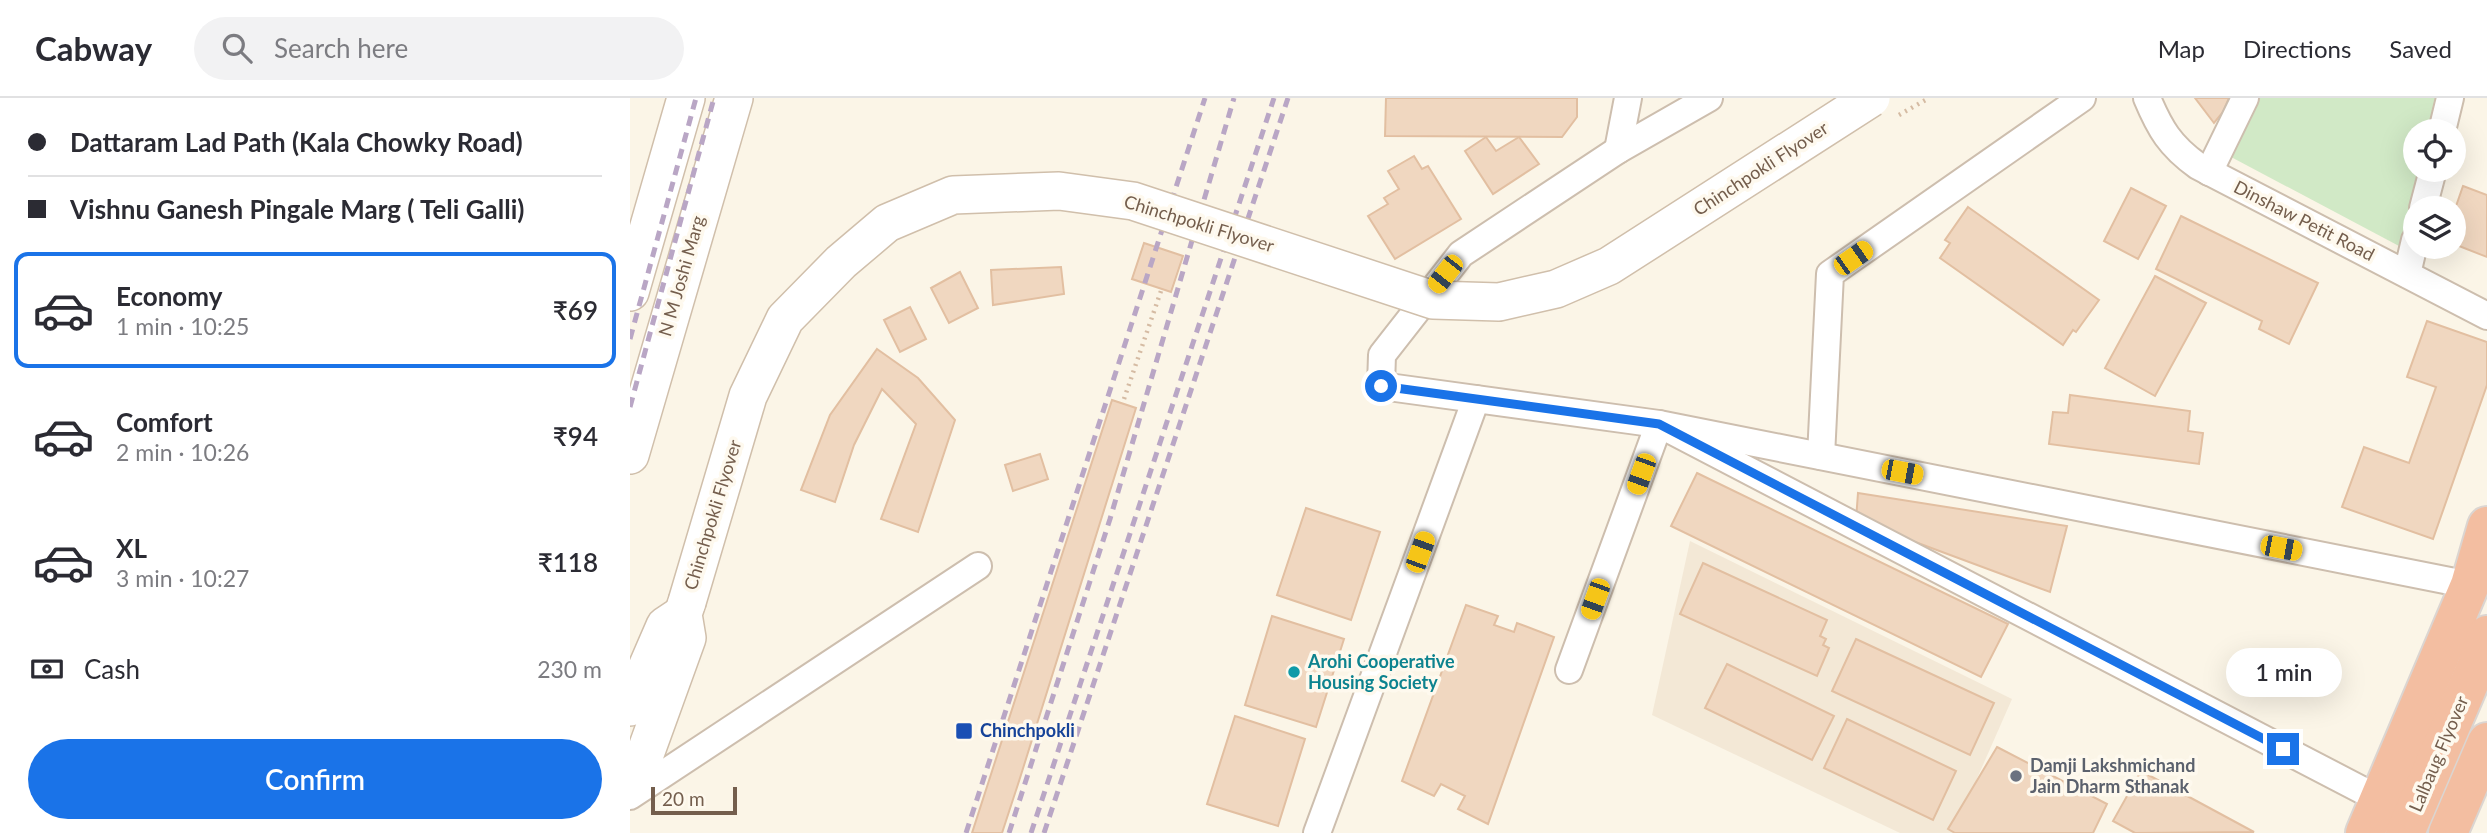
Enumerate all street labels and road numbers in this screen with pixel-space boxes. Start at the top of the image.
street label: Chinchpokli Flyover [1689,116,1832,220]
street label: Dinshaw Petit Road [2230,175,2378,265]
street label: Chinchpokli Flyover [1121,190,1278,257]
street label: N M Joshi Marg [653,213,709,339]
street label: Chinchpokli Flyover [679,436,746,593]
street label: Lalbaug Flyover [2404,692,2473,815]

